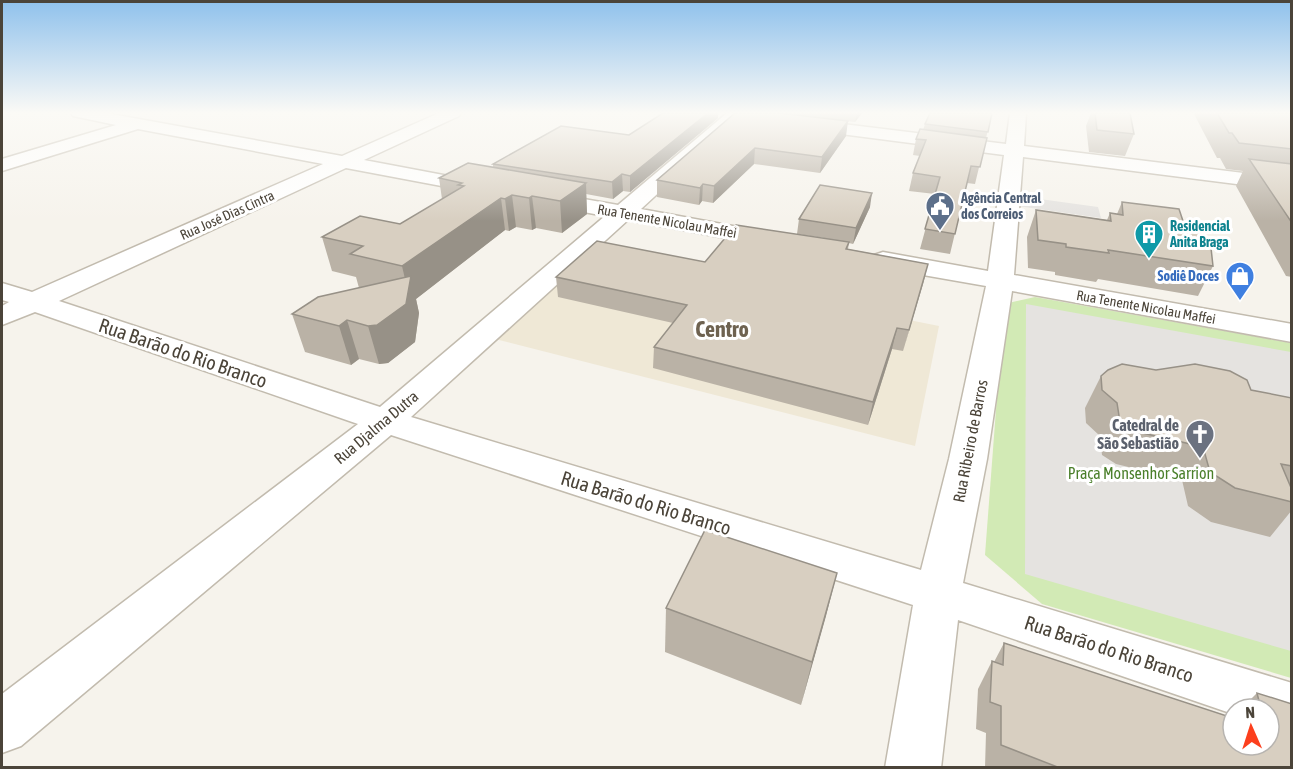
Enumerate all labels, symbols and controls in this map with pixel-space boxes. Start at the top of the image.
street label: Rua José Dias Cintra [177,187,277,243]
public building icon: Agência Central dos Correios [924,190,956,232]
place label: Agência Central dos Correios [960,190,1041,222]
street label: Rua Tenente Nicolau Maffei [596,201,738,241]
building icon: Residencial Anita Braga [1133,218,1165,260]
place label: Residencial Anita Braga [1169,218,1230,250]
shop icon: Sodiê Doces [1224,260,1256,302]
place label: Sodiê Doces [1158,268,1219,284]
street label: Rua Tenente Nicolau Maffei [1075,287,1217,327]
street label: Rua Barão do Rio Branco [96,313,270,392]
district label: Centro [695,316,749,342]
street label: Rua Ribeiro de Barros [949,378,991,504]
street label: Rua Djalma Dutra [330,387,422,468]
place label: Catedral de São Sebastião [1097,416,1179,452]
church icon: Catedral de São Sebastião [1184,418,1216,460]
park label: Praça Monsenhor Sarrion [1068,464,1214,483]
street label: Rua Barão do Rio Branco [558,466,734,539]
street label: Rua Barão do Rio Branco [1022,610,1197,687]
north arrow [1221,697,1281,757]
text: N [1245,703,1255,721]

